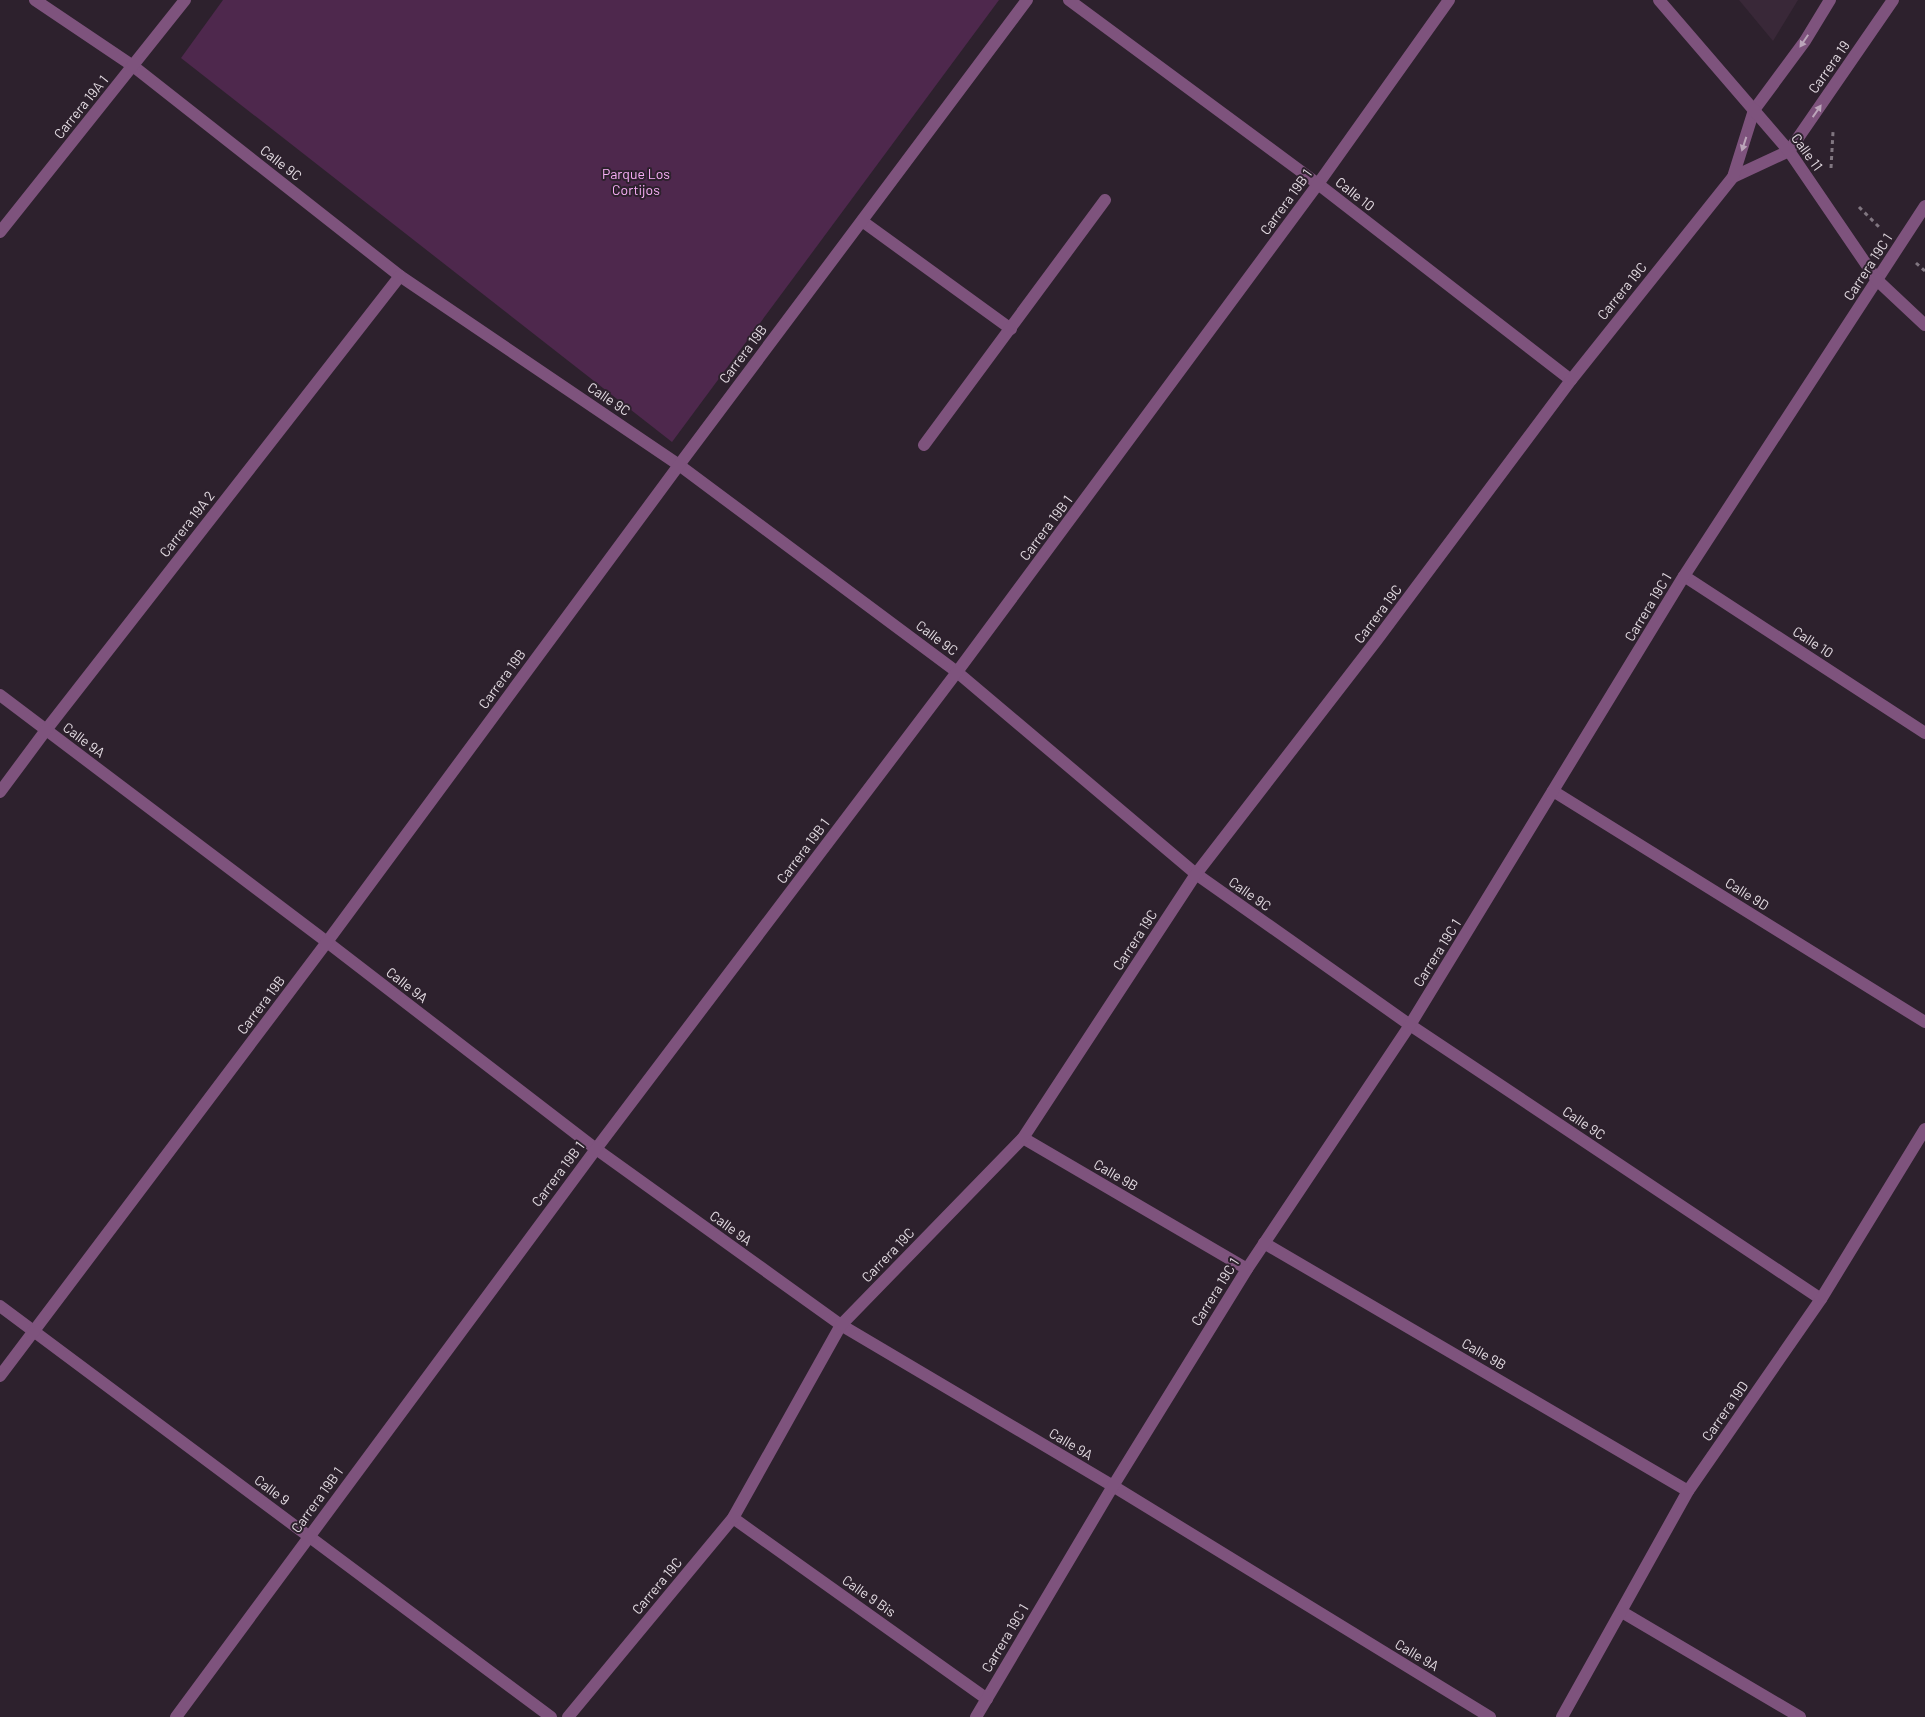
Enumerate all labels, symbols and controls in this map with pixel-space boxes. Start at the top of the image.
one-way arrow [1799,35,1809,48]
street label: Carrera 19 [1804,37,1853,96]
street label: Carrera 19A 1 [50,72,111,142]
one-way arrow [1812,104,1822,118]
street label: Calle 11 [1788,130,1827,174]
one-way arrow [1739,136,1747,151]
street label: Calle 9C [257,141,305,184]
park label: Parque Los Cortijos [602,165,670,198]
street label: Carrera 19B 1 [1256,166,1315,238]
street label: Calle 10 [1332,173,1378,214]
street label: Carrera 19C 1 [1840,230,1896,303]
street label: Carrera 19C [1593,259,1650,323]
street label: Carrera 19B [715,321,770,386]
street label: Calle 9C [585,378,634,419]
street label: Carrera 19A 2 [156,487,218,560]
street label: Carrera 19B 1 [1016,492,1076,563]
street label: Carrera 19C 1 [1621,570,1675,644]
street label: Carrera 19C [1350,581,1405,646]
street label: Calle 9C [913,616,962,659]
street label: Calle 10 [1790,622,1837,661]
street label: Carrera 19B [474,646,529,712]
street label: Calle 9A [60,718,109,761]
street label: Carrera 19B 1 [773,815,833,886]
street label: Calle 9C [1226,873,1275,914]
street label: Calle 9D [1722,874,1772,914]
street label: Carrera 19C [1109,906,1160,973]
street label: Carrera 19C 1 [1409,916,1464,990]
street label: Calle 9A [383,963,432,1006]
street label: Carrera 19B [233,972,288,1037]
street label: Calle 9C [1560,1102,1609,1143]
street label: Carrera 19B 1 [528,1138,588,1209]
street label: Calle 9B [1091,1155,1141,1194]
street label: Calle 9A [707,1207,756,1249]
street label: Carrera 19C [858,1224,918,1285]
street label: Carrera 19C 1 [1187,1255,1242,1329]
street label: Calle 9B [1459,1334,1509,1373]
street label: Carrera 19D [1698,1378,1751,1444]
street label: Calle 9A [1046,1424,1097,1463]
street label: Carrera 19B 1 [287,1464,346,1536]
street label: Calle 9 [251,1471,293,1508]
street label: Carrera 19C [628,1554,685,1618]
street label: Calle 9 Bis [839,1571,900,1620]
street label: Carrera 19C 1 [978,1601,1032,1675]
street label: Calle 9A [1392,1635,1443,1674]

